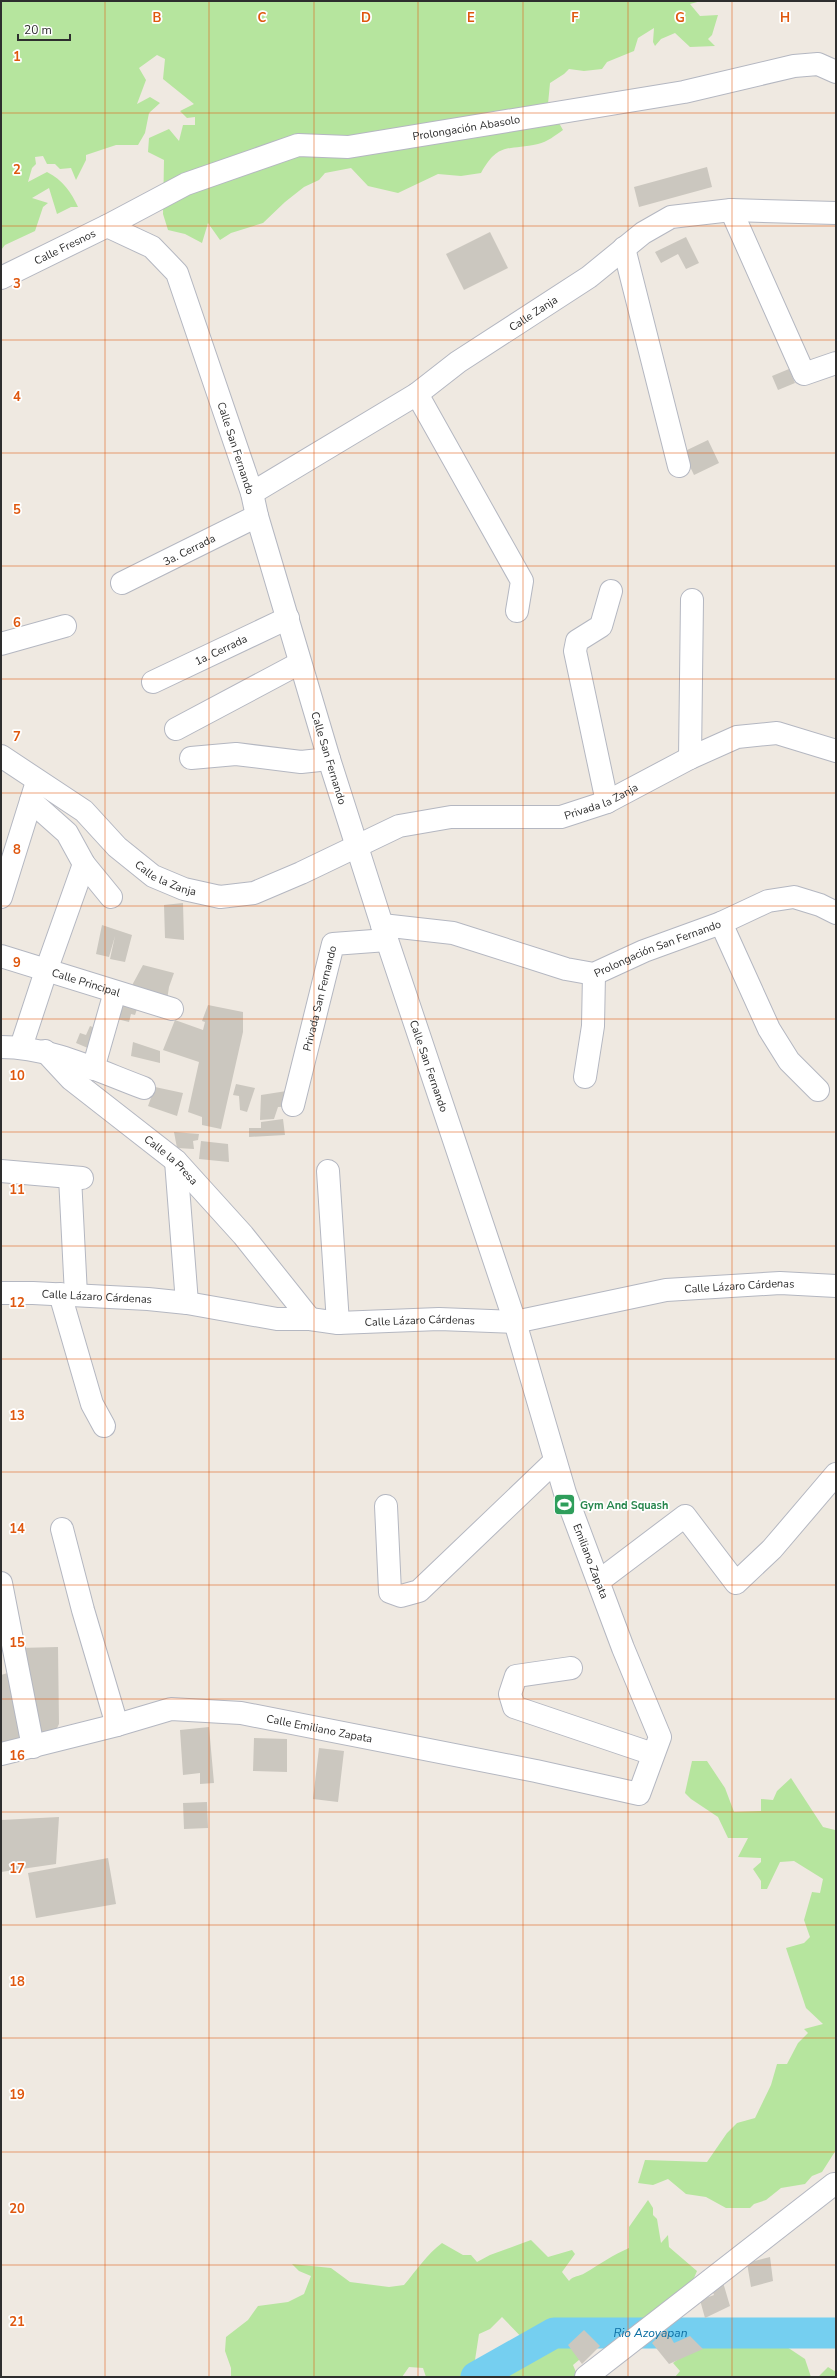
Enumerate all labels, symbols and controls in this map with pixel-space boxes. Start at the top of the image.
text: B [153,9,162,27]
text: C [258,9,267,27]
text: D [361,9,371,27]
text: E [467,9,475,27]
text: F [571,9,579,27]
text: G [675,9,685,27]
text: H [780,9,790,27]
scale bar [18,16,70,42]
text: 20 m [24,22,52,38]
text: 1 [13,48,21,66]
street label: Prolongación Abasolo [412,112,521,144]
text: 2 [13,161,21,179]
street label: Calle Fresnos [32,226,98,269]
text: 3 [13,275,21,293]
street label: Calle Zanja [506,292,561,335]
text: 4 [13,388,21,406]
street label: Calle San Fernando [214,400,258,496]
text: 5 [13,501,21,519]
street label: 3a. Cerrada [161,531,218,569]
text: 6 [13,614,21,632]
street label: 1a. Cerrada [192,631,250,669]
street label: Calle San Fernando [307,710,350,806]
text: 7 [13,728,21,746]
street label: Privada la Zanja [562,780,641,823]
text: 8 [13,841,21,859]
street label: Calle la Zanja [131,857,198,900]
street label: Prolongación San Fernando [592,917,723,981]
street label: Privada San Fernando [300,944,340,1053]
text: 9 [13,954,21,972]
street label: Calle Principal [50,965,123,1001]
street label: Calle San Fernando [406,1018,451,1114]
text: 10 [9,1067,25,1085]
street label: Calle la Presa [141,1132,201,1188]
text: 11 [9,1181,25,1199]
street label: Calle Lázaro Cárdenas [684,1276,795,1297]
street label: Calle Lázaro Cárdenas [41,1286,153,1307]
text: 12 [9,1294,25,1312]
street label: Calle Lázaro Cárdenas [364,1312,475,1330]
text: 13 [9,1407,25,1425]
sports icon: Gym And Squash [551,1492,577,1518]
place label: Gym And Squash [580,1498,668,1513]
text: 14 [9,1520,25,1538]
street label: Emiliano Zapata [569,1521,612,1601]
text: 15 [9,1634,25,1652]
street label: Calle Emiliano Zapata [265,1711,374,1747]
text: 16 [9,1747,25,1765]
text: 17 [9,1860,25,1878]
text: 18 [9,1973,25,1991]
text: 19 [9,2086,25,2104]
text: 20 [9,2200,25,2218]
text: 21 [9,2313,25,2331]
water label: Rio Azoyapan [613,2325,688,2341]

